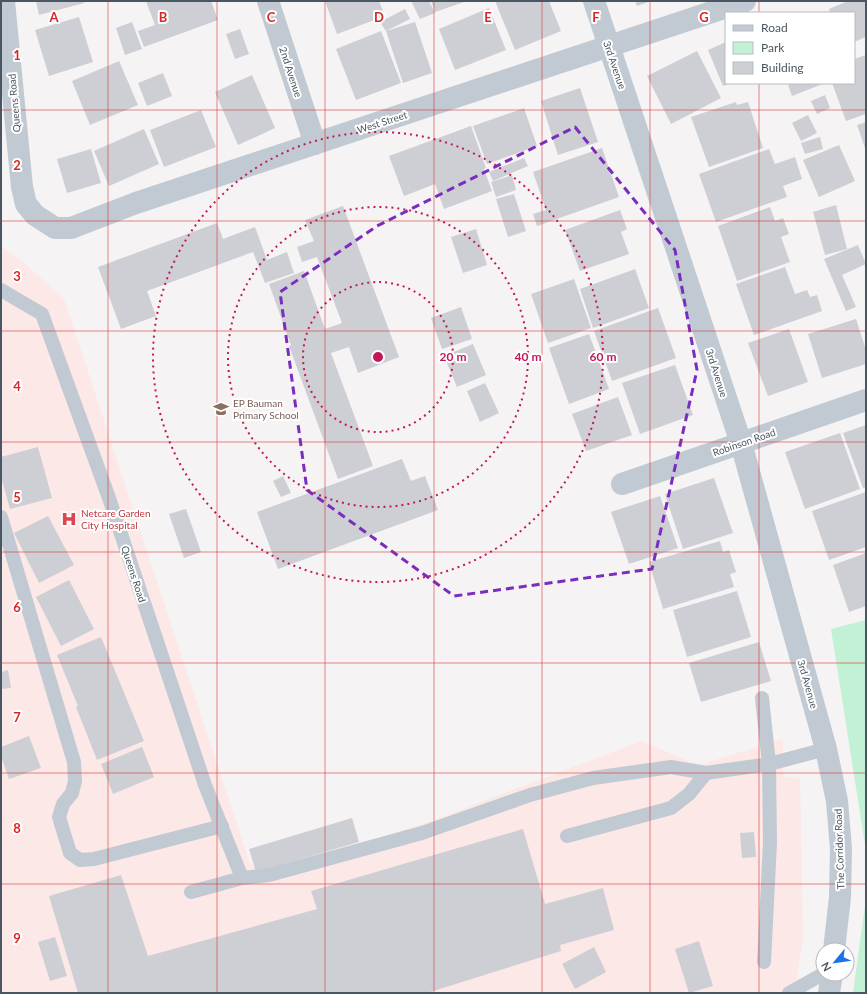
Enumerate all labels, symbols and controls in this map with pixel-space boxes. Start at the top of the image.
text: A [48,9,59,25]
text: B [159,9,168,25]
text: C [267,9,276,25]
text: D [374,9,384,25]
text: E [484,9,492,25]
text: F [592,9,600,25]
text: G [699,9,709,25]
legend [725,12,855,84]
text: Road [761,20,788,35]
street label: 3rd Avenue [601,39,629,91]
text: Park [761,40,785,55]
street label: 2nd Avenue [277,45,305,99]
text: 1 [13,47,21,63]
text: Building [761,60,804,75]
street label: Queens Road [5,73,23,133]
street label: West Street [355,108,409,136]
text: 2 [13,157,21,173]
text: 3 [13,268,21,284]
street label: 3rd Avenue [704,347,730,399]
text: 20 m [440,349,466,364]
text: 40 m [515,349,541,364]
text: 60 m [590,349,616,364]
centre of rings [371,350,385,364]
text: 4 [13,378,21,394]
place label: EP Bauman Primary School [233,397,299,421]
school or university icon: EP Bauman Primary School [212,400,230,418]
street label: Robinson Road [711,426,777,458]
text: 5 [13,489,21,505]
place label: Netcare Garden City Hospital [81,507,150,531]
hospital icon: Netcare Garden City Hospital [60,510,78,528]
street label: Queens Road [119,544,149,604]
text: 6 [13,599,21,615]
street label: 3rd Avenue [795,658,821,710]
text: 7 [13,709,21,725]
street label: The Corridor Road [832,809,846,889]
text: 8 [13,820,21,836]
text: 9 [13,930,21,946]
north arrow [815,942,855,982]
text: N [818,960,834,974]

